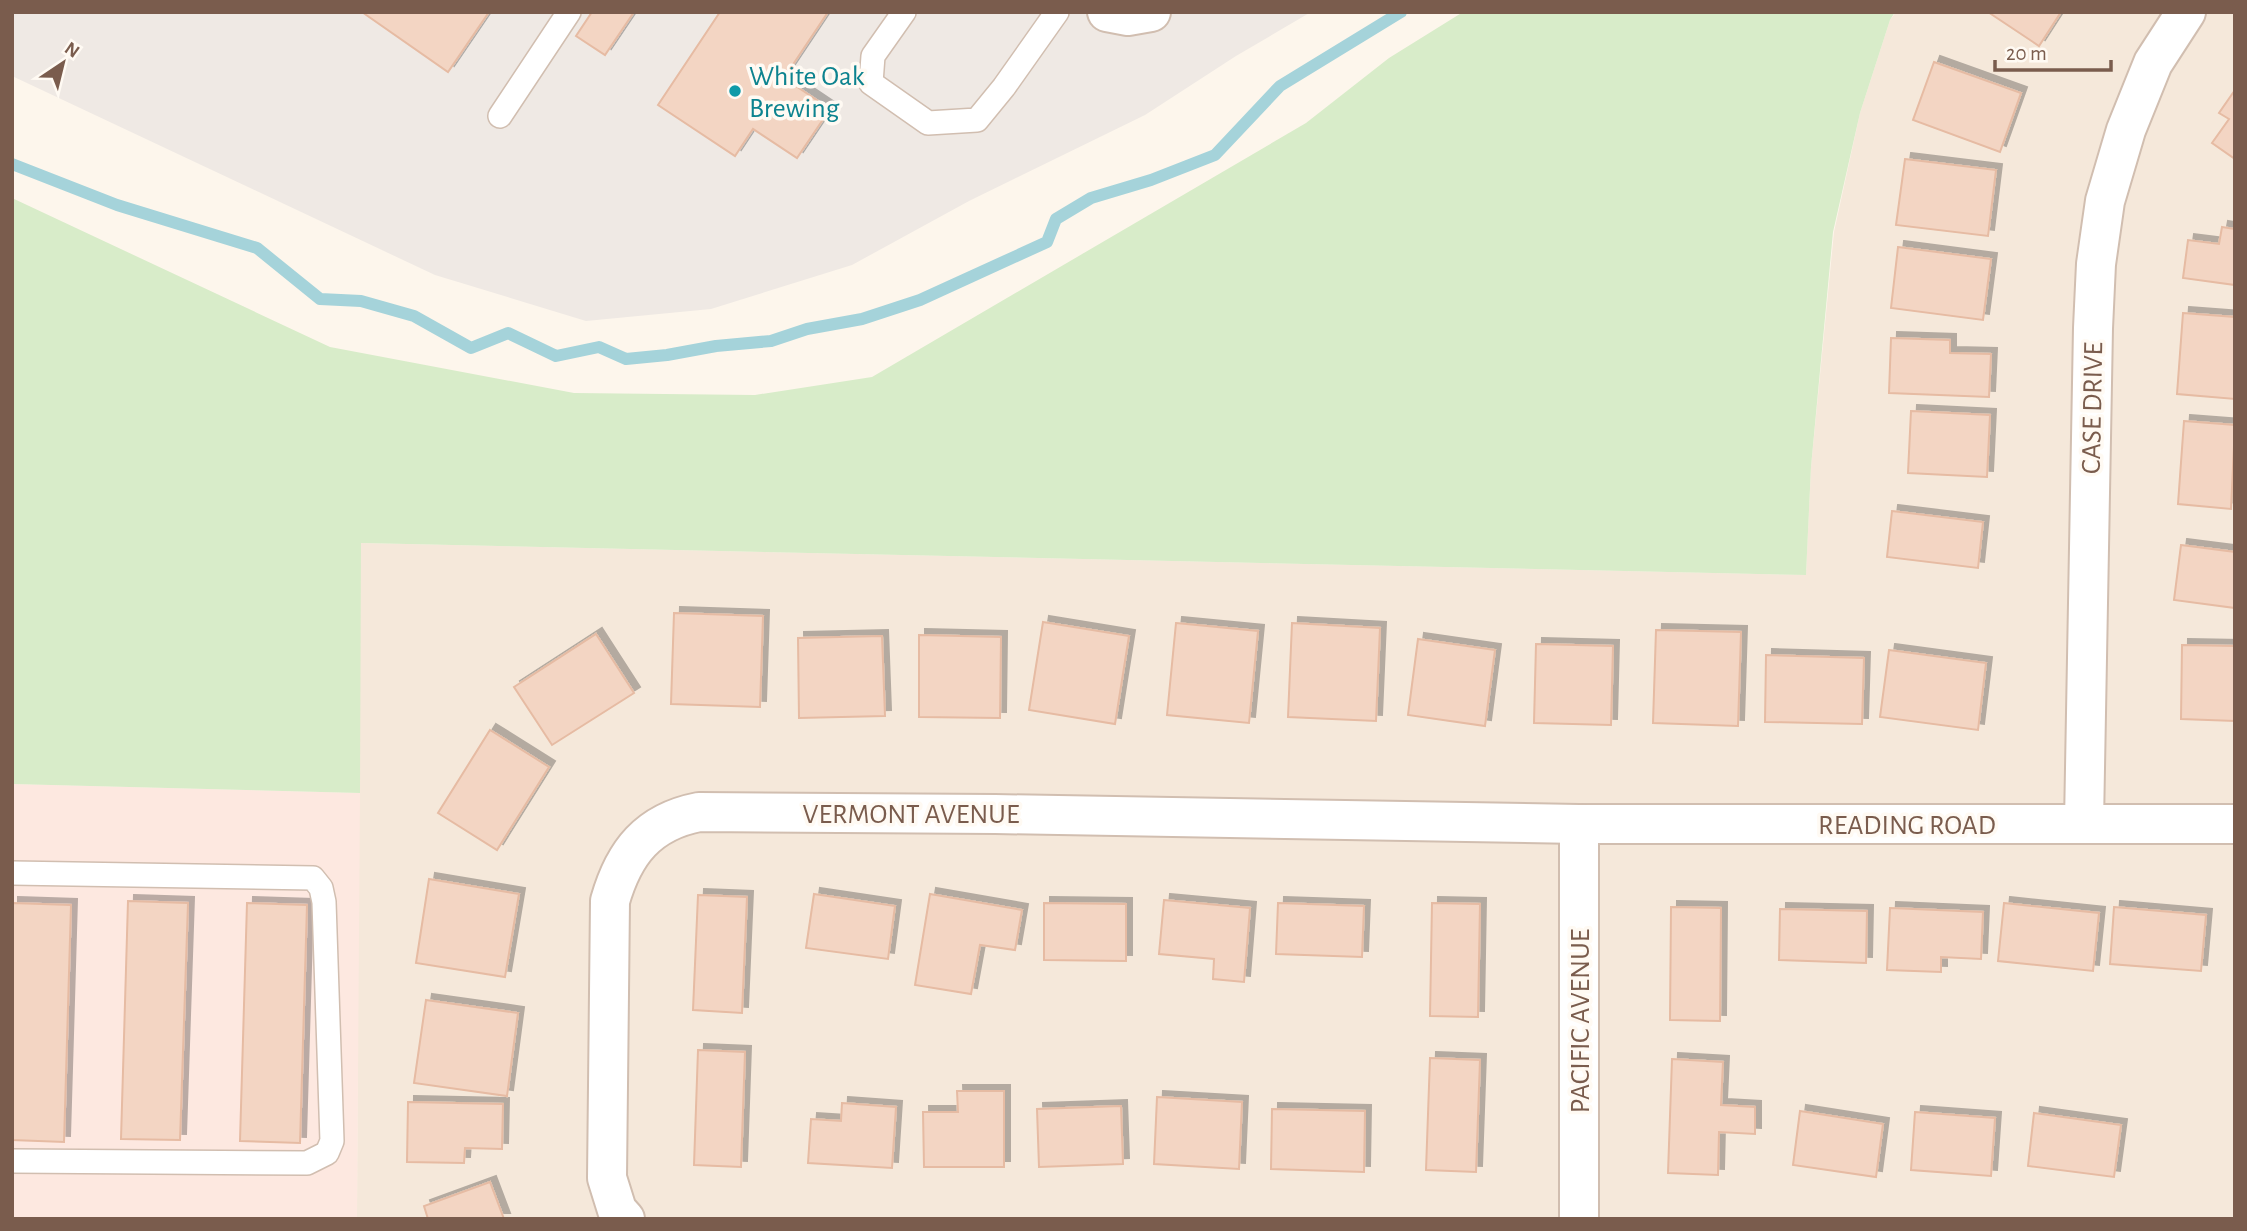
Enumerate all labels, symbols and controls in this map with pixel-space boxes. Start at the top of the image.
north arrow [28,28,98,98]
scale bar [1995,28,2110,72]
text: N [61,39,83,62]
text: 20 m [2006,43,2047,64]
place label: White Oak Brewing [749,63,865,123]
marker: White Oak Brewing [727,83,743,99]
street label: CASE DRIVE [2078,342,2108,474]
street label: VERMONT AVENUE [803,801,1019,829]
street label: READING ROAD [1818,812,1996,840]
street label: PACIFIC AVENUE [1567,929,1595,1113]

